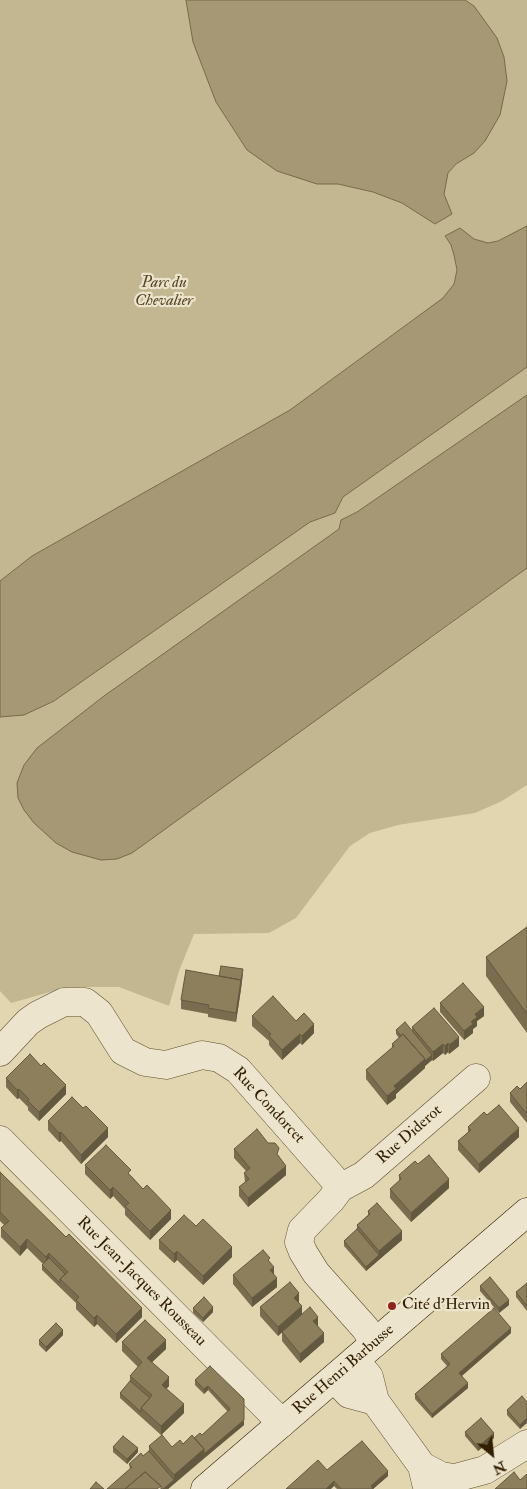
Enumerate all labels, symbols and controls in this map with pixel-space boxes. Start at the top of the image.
park label: Parc du Chevalier [135,274,193,312]
street label: Rue Condorcet [228,1064,308,1148]
street label: Rue Diderot [373,1101,447,1169]
street label: Rue Jean-Jacques Rousseau [72,1213,210,1351]
place label: Cité d'Hervin [402,1296,490,1316]
marker: Cité d'Hervin [386,1300,398,1312]
street label: Rue Henri Barbusse [289,1321,399,1419]
north arrow [467,1429,517,1479]
text: N [490,1457,509,1478]

